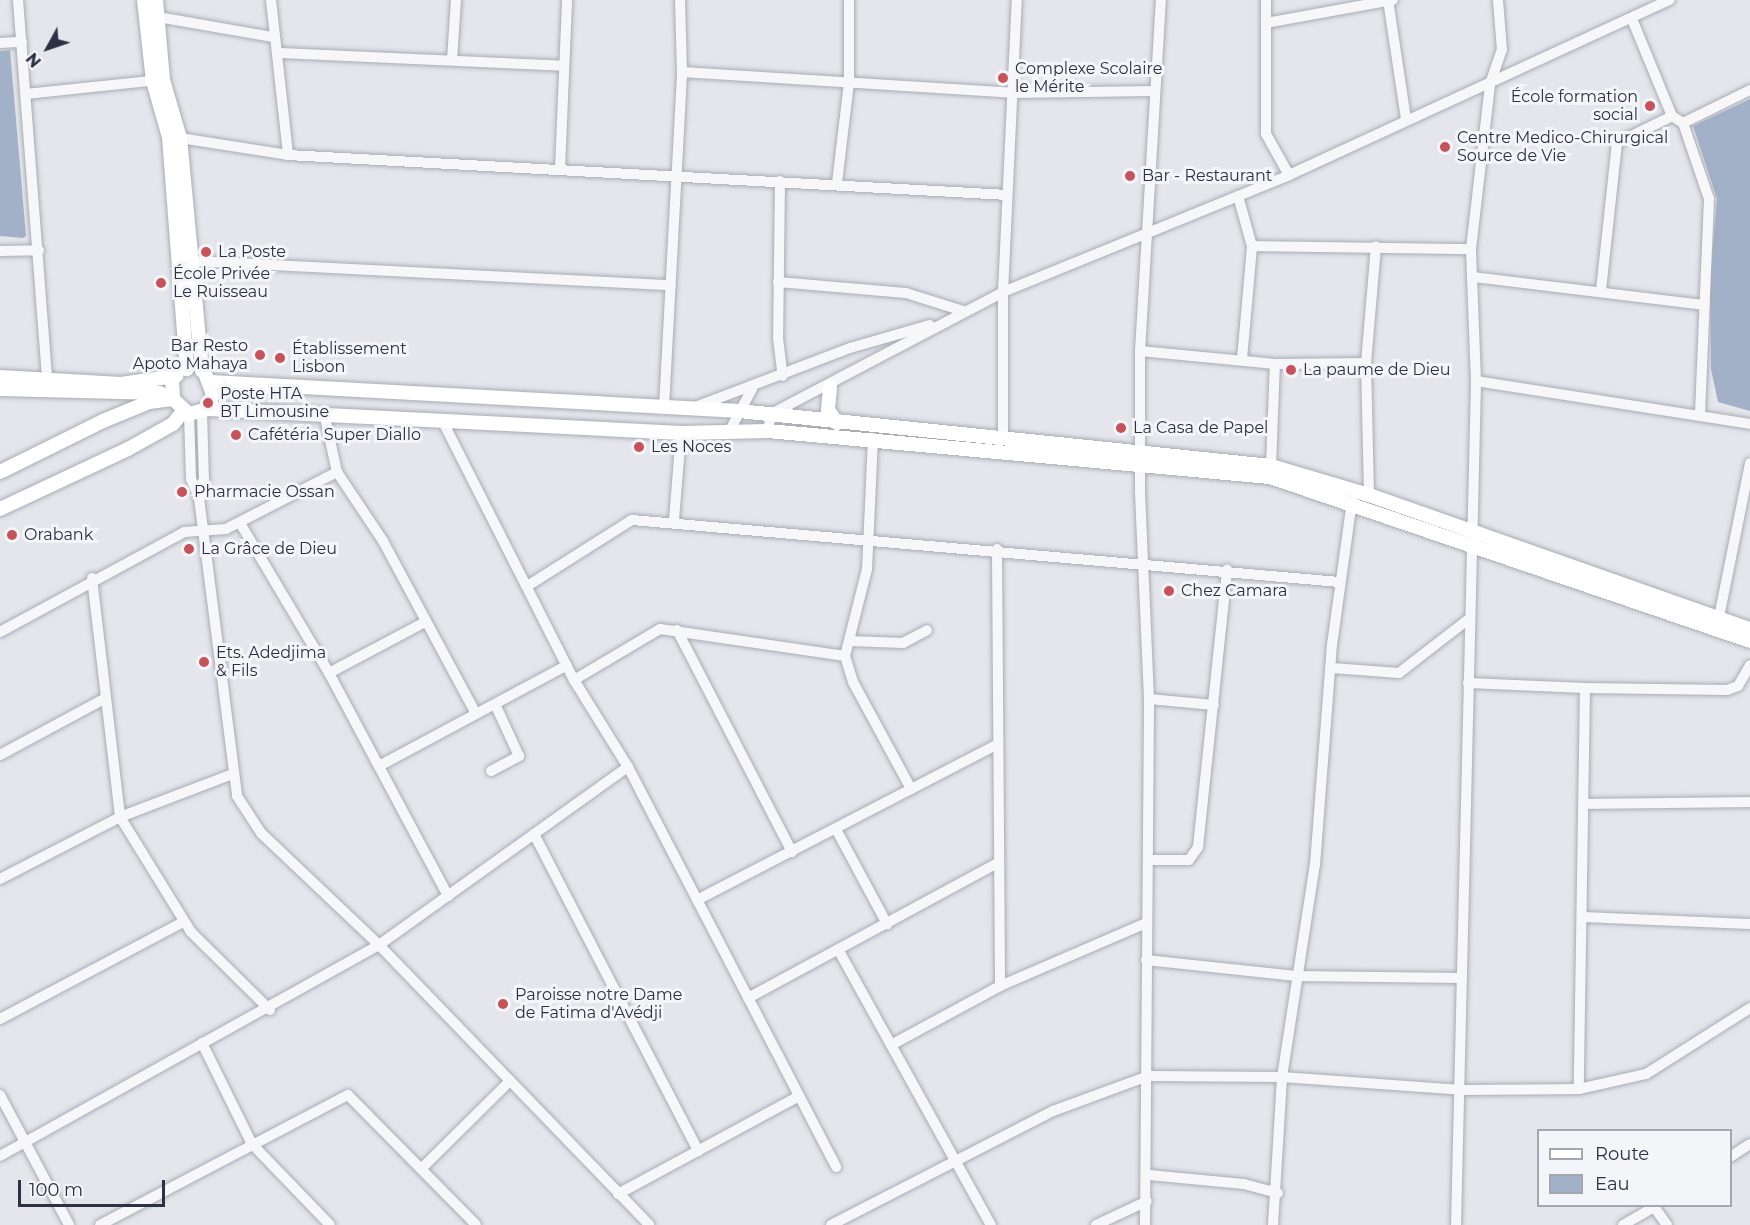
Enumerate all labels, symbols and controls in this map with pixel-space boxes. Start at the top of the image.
north arrow [18,18,78,78]
text: N [22,49,45,71]
place label: Complexe Scolaire le Mérite [1015,59,1162,97]
marker: Complexe Scolaire le Mérite [996,71,1010,85]
place label: École formation social [1511,87,1638,125]
marker: École formation social [1643,99,1657,113]
place label: Centre Medico-Chirurgical Source de Vie [1457,128,1668,166]
marker: Centre Medico-Chirurgical Source de Vie [1438,140,1452,154]
place label: Bar - Restaurant [1142,166,1272,186]
marker: Bar - Restaurant [1123,169,1137,183]
place label: La Poste [218,242,286,262]
marker: La Poste [199,245,213,259]
place label: École Privée Le Ruisseau [173,264,270,302]
marker: École Privée Le Ruisseau [154,276,168,290]
place label: Bar Resto Apoto Mahaya [133,336,248,374]
place label: Établissement Lisbon [292,339,407,377]
marker: Bar Resto Apoto Mahaya [253,348,267,362]
marker: Établissement Lisbon [273,351,287,365]
place label: La paume de Dieu [1303,360,1451,380]
marker: La paume de Dieu [1284,363,1298,377]
place label: Poste HTA BT Limousine [220,384,329,422]
marker: Poste HTA BT Limousine [201,396,215,410]
place label: La Casa de Papel [1133,418,1268,438]
marker: La Casa de Papel [1114,421,1128,435]
place label: Cafétéria Super Diallo [248,425,421,445]
marker: Cafétéria Super Diallo [229,428,243,442]
place label: Les Noces [651,437,731,457]
marker: Les Noces [632,440,646,454]
place label: Pharmacie Ossan [194,482,335,502]
marker: Pharmacie Ossan [175,485,189,499]
place label: Orabank [24,525,93,545]
marker: Orabank [5,528,19,542]
place label: La Grâce de Dieu [201,539,337,559]
marker: La Grâce de Dieu [182,542,196,556]
place label: Chez Camara [1181,581,1287,601]
marker: Chez Camara [1162,584,1176,598]
place label: Ets. Adedjima & Fils [216,643,326,681]
marker: Ets. Adedjima & Fils [197,655,211,669]
place label: Paroisse notre Dame de Fatima d'Avédji [515,985,682,1023]
marker: Paroisse notre Dame de Fatima d'Avédji [496,997,510,1011]
legend [1537,1129,1732,1207]
text: Route [1595,1143,1649,1165]
scale bar [21,1168,168,1206]
text: Eau [1595,1173,1630,1195]
text: 100 m [29,1179,83,1201]

